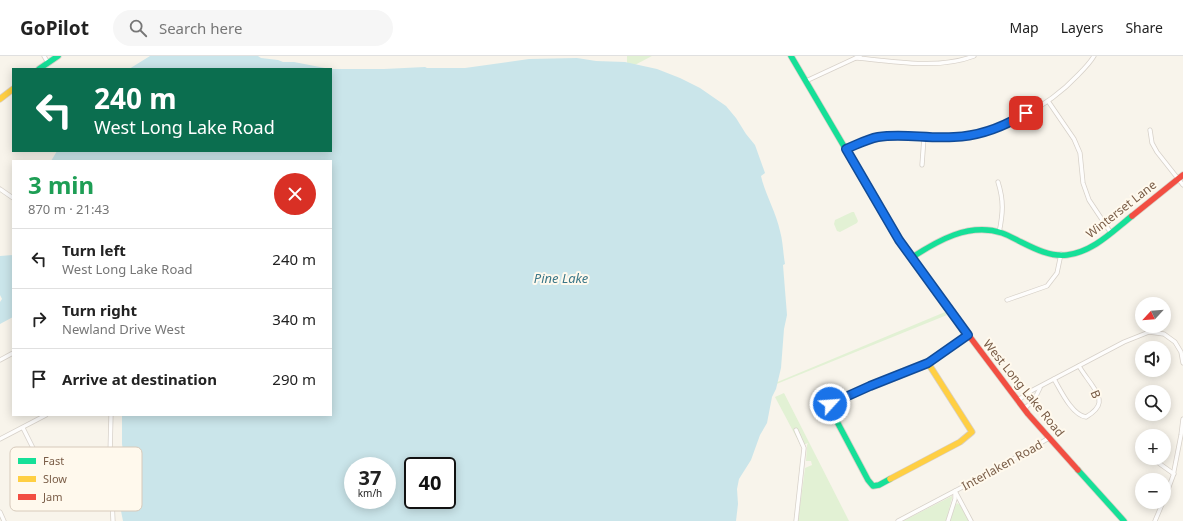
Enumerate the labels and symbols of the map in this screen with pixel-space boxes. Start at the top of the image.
pin [1009,96,1043,130]
street label: Winterset Lane [1082,176,1160,242]
water label: Pine Lake [534,269,589,287]
north arrow [1135,297,1171,333]
street label: West Long Lake Road [979,336,1069,440]
position arrow [809,383,851,425]
street label: B [1087,387,1105,401]
street label: Interlaken Road [959,436,1045,494]
legend [10,447,142,511]
text: Fast [43,453,64,468]
speed limit sign: 40 [404,457,456,509]
text: Slow [43,471,67,486]
text: Jam [42,489,62,504]

